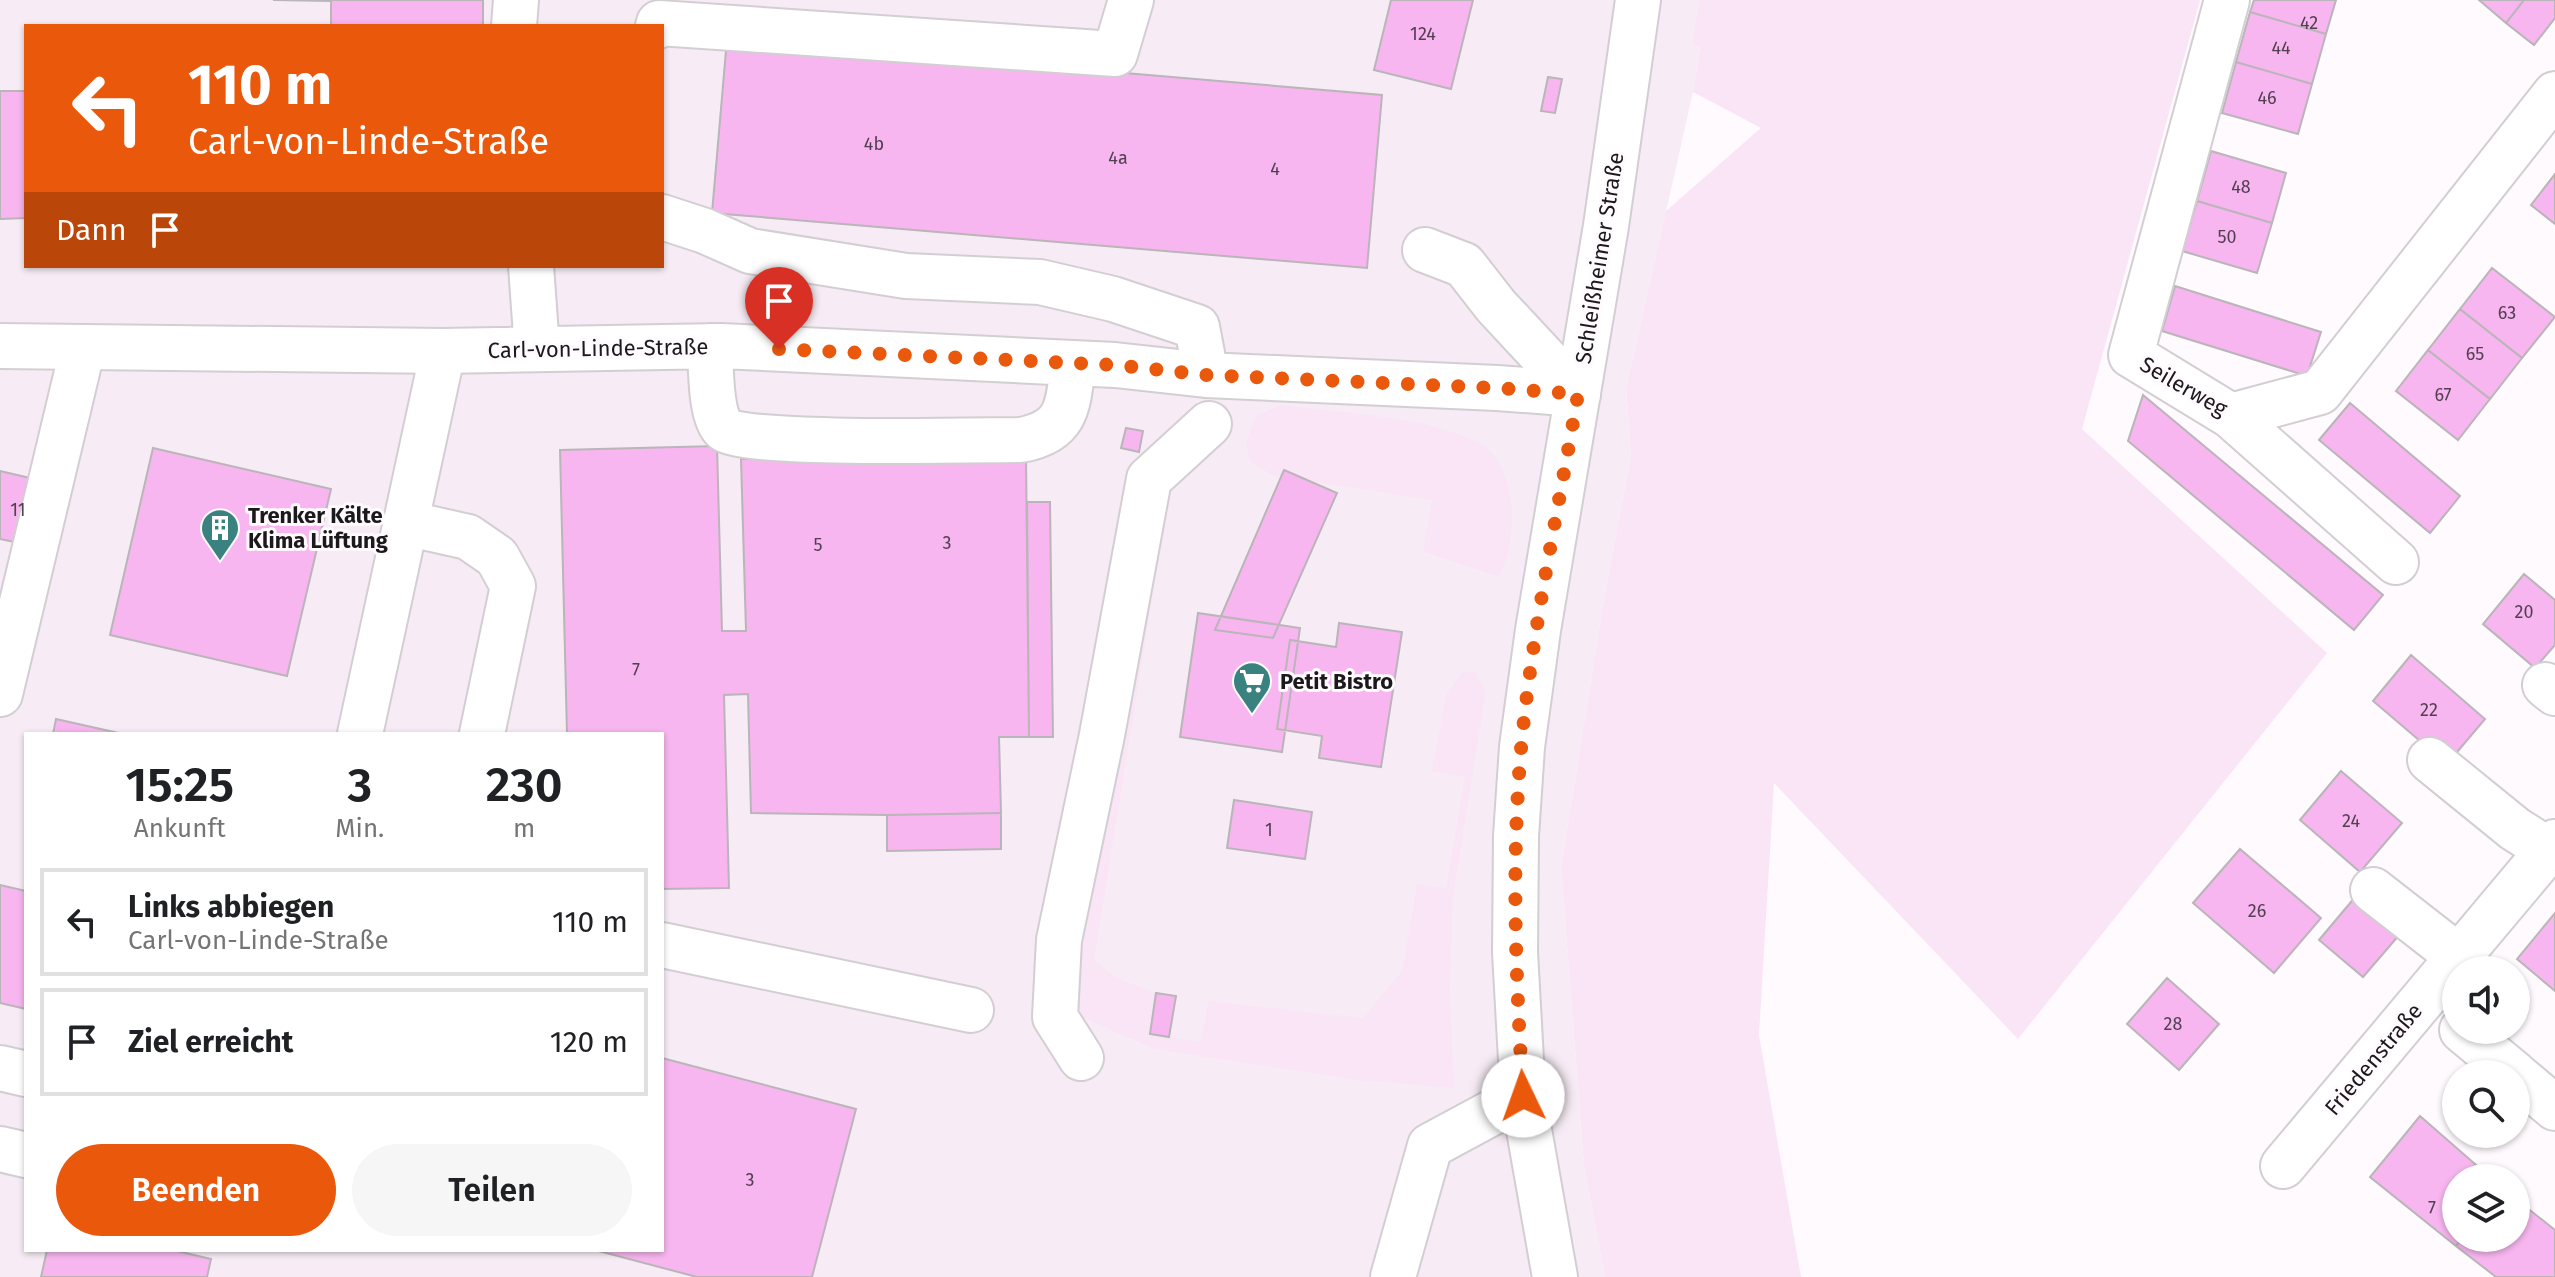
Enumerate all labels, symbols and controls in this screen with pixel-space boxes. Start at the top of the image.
house number: 42 [2300,12,2318,34]
house number: 124 [1410,23,1436,45]
house number: 44 [2271,37,2291,59]
text: 110 m [188,52,332,119]
icon: left [56,56,160,160]
house number: 46 [2257,87,2277,109]
text: Carl-von-Linde-Straße [188,120,549,164]
house number: 4b [864,133,884,155]
house number: 4a [1108,147,1128,169]
street label: Schleißheimer Straße [1569,150,1630,366]
house number: 4 [1270,158,1280,180]
house number: 48 [2231,176,2251,198]
icon: arrive [143,208,187,252]
text: Dann [56,212,127,248]
house number: 50 [2217,226,2237,248]
pin [745,267,813,349]
icon: arrive [757,279,801,323]
house number: 63 [2498,302,2516,324]
street label: Carl-von-Linde-Straße [487,333,709,364]
house number: 65 [2466,343,2484,365]
street label: Seilerweg [2135,351,2233,422]
house number: 67 [2434,384,2452,406]
house number: 11 [10,499,26,521]
place label: Trenker Kälte Klima Lüftung [248,502,389,554]
building icon: Trenker Kälte Klima Lüftung [199,507,241,562]
house number: 3 [943,532,951,554]
house number: 5 [813,534,823,556]
house number: 20 [2515,601,2533,623]
house number: 7 [632,659,640,681]
supermarket icon: Petit Bistro [1231,660,1273,715]
place label: Petit Bistro [1280,668,1393,695]
house number: 22 [2420,699,2438,721]
text: 15:25 [125,756,234,814]
text: 3 [347,756,372,814]
text: 230 [486,756,563,814]
house number: 24 [2342,810,2360,832]
text: Ankunft [134,813,226,844]
text: Min. [335,813,384,844]
text: m [513,813,535,844]
house number: 1 [1265,819,1273,841]
text: Links abbiegen [128,889,334,925]
icon: left [60,900,104,944]
house number: 26 [2248,900,2266,922]
text: 110 m [552,904,628,940]
text: Carl-von-Linde-Straße [128,925,389,956]
map controls [2442,956,2530,1252]
button: sound [2442,956,2530,1044]
street label: Friedenstraße [2319,998,2428,1121]
house number: 28 [2164,1013,2182,1035]
icon: arrive [60,1020,104,1064]
text: Ziel erreicht [128,1024,293,1060]
text: 120 m [550,1024,628,1060]
position arrow [1481,1054,1565,1138]
button: search [2442,1060,2530,1148]
button: Beenden [56,1144,336,1236]
button: Teilen [352,1144,632,1236]
button: layers [2442,1164,2530,1252]
house number: 3 [746,1169,754,1191]
house number: 7 [2428,1197,2436,1219]

